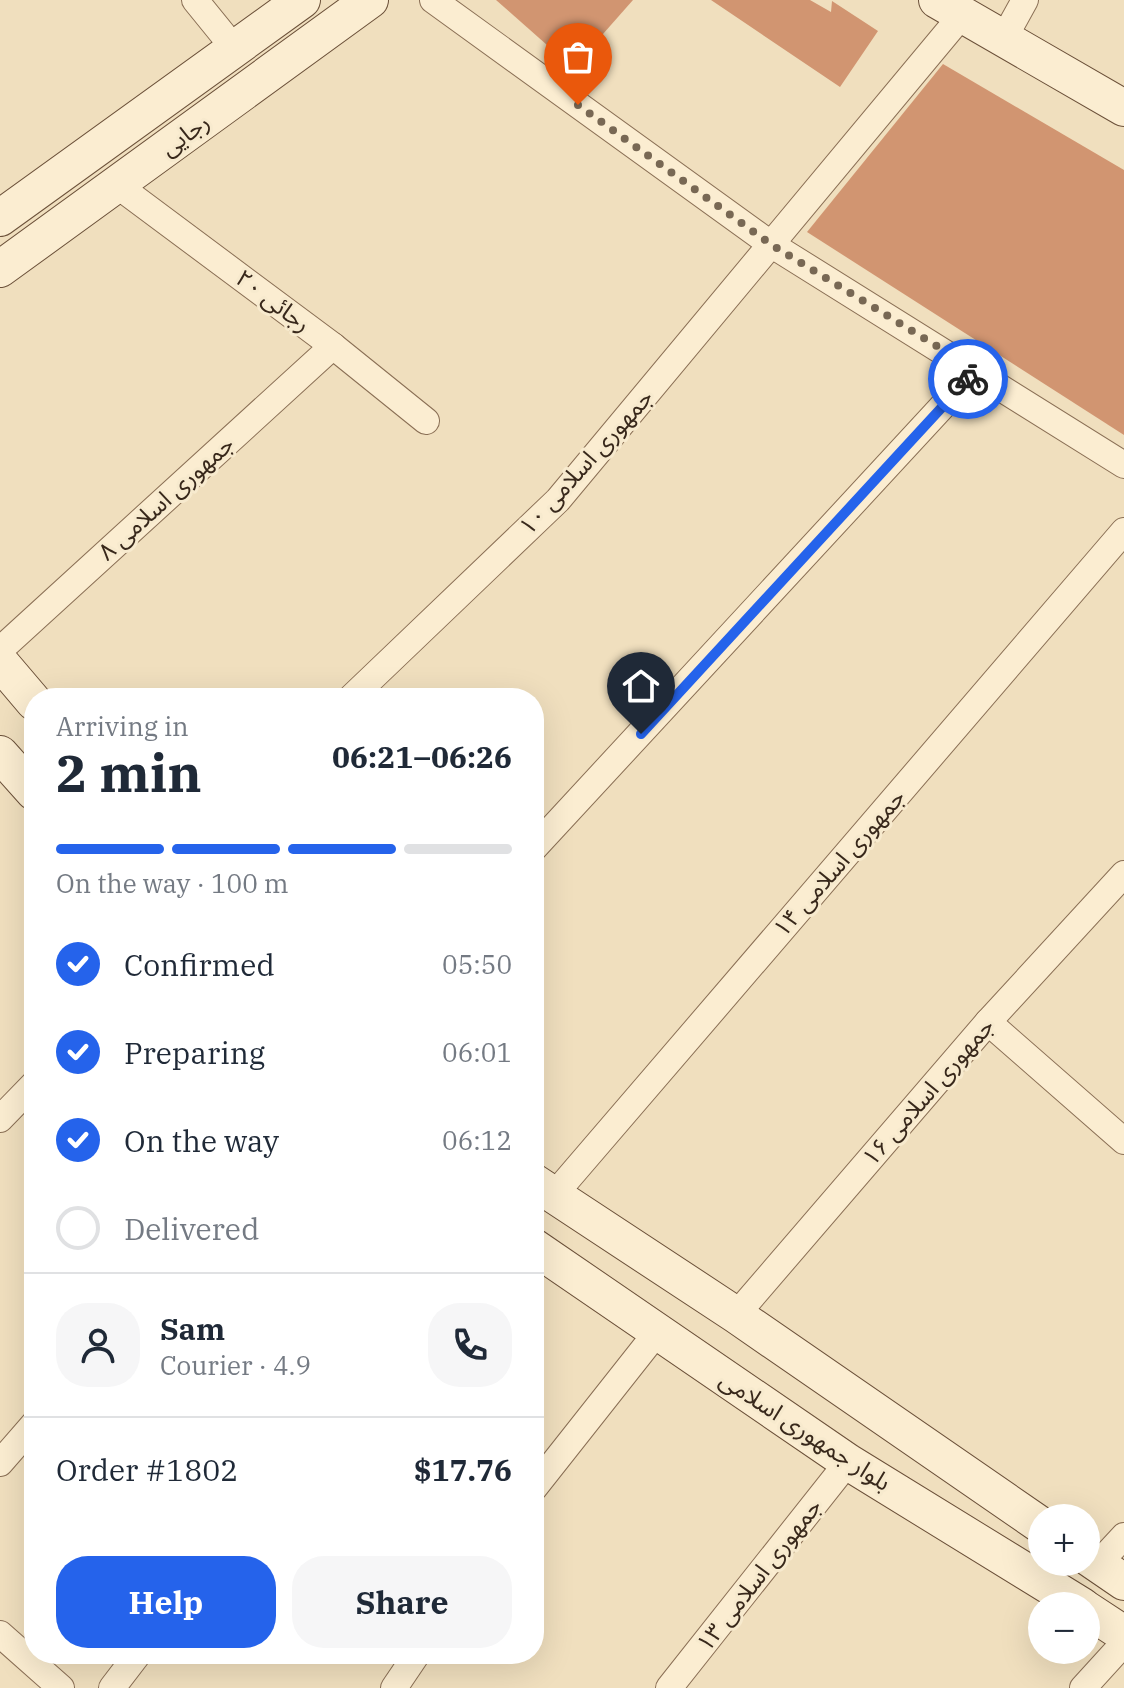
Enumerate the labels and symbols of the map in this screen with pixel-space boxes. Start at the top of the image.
pin [544,23,612,105]
street label: رجایی [153,105,216,163]
street label: رجائی ۲۰ [230,262,318,339]
courier [928,339,1008,419]
street label: جمهوری اسلامی ۱۰ [511,381,659,541]
street label: جمهوری اسلامی ۸ [90,428,240,567]
pin [607,652,675,734]
street label: جمهوری اسلامی ۱۴ [765,782,911,943]
street label: جمهوری اسلامی ۱۶ [854,1011,1000,1172]
street label: بلوار جمهوری اسلامی [714,1363,897,1498]
street label: جمهوری اسلامی ۱۳ [688,1491,828,1658]

